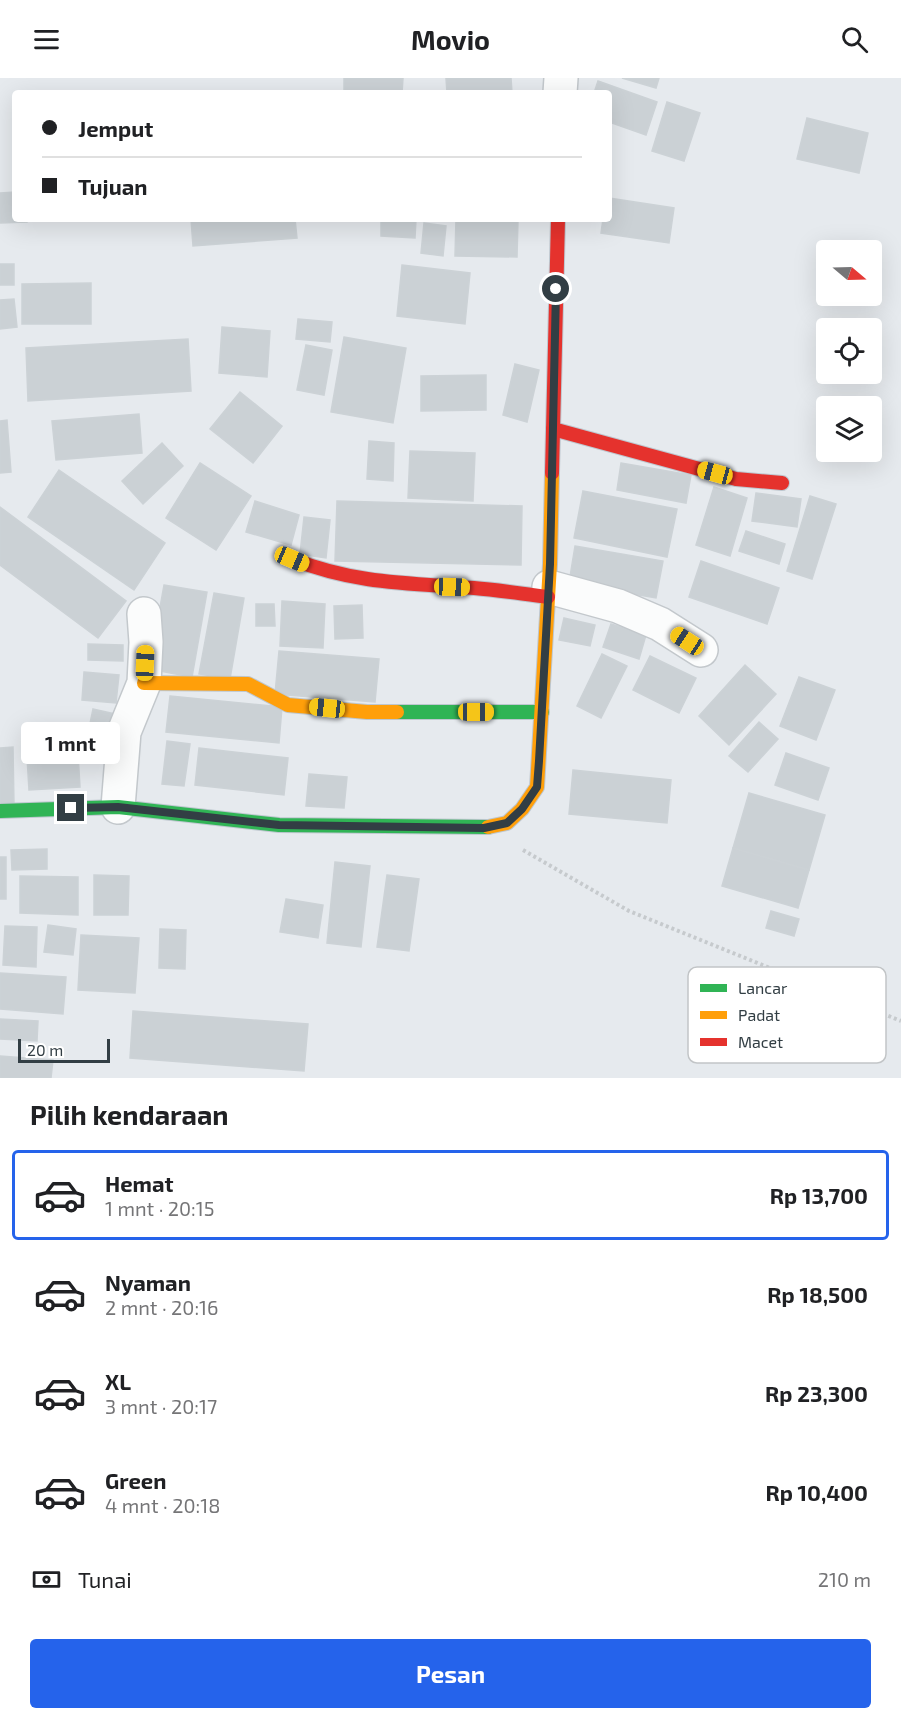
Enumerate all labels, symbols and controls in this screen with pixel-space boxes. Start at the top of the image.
icon: menu [30,23,63,56]
text: Movio [411,23,490,55]
icon: search [838,23,871,56]
text: Jemput [78,115,153,141]
text: Tujuan [78,173,147,199]
north arrow [816,240,882,306]
map controls [816,240,882,462]
route start [542,275,569,302]
button: locate [816,318,882,384]
button: layers [816,396,882,462]
car [695,460,735,486]
car [272,544,312,574]
car [434,577,470,597]
car [667,624,707,658]
car [135,645,155,681]
car [308,697,346,719]
car [458,703,494,721]
callout: 1 mnt [22,721,121,763]
text: 1 mnt [45,731,96,755]
route end [57,794,84,821]
legend [688,967,886,1063]
text: Lancar [738,978,788,997]
text: Padat [738,1005,780,1024]
text: Macet [738,1032,783,1051]
scale bar [18,1036,110,1064]
text: 20 m [27,1040,63,1059]
text: Pilih kendaraan [30,1098,229,1130]
icon: car [33,1168,87,1222]
text: Hemat [105,1170,174,1196]
text: Rp 13,700 [770,1182,868,1208]
text: 1 mnt · 20:15 [105,1196,215,1220]
icon: car [33,1267,87,1321]
text: Nyaman [105,1269,191,1295]
text: Rp 18,500 [767,1281,868,1307]
text: 2 mnt · 20:16 [105,1295,219,1319]
icon: car [33,1366,87,1420]
text: XL [105,1368,131,1394]
text: Rp 23,300 [765,1380,868,1406]
text: 3 mnt · 20:17 [105,1394,217,1418]
icon: car [33,1465,87,1519]
text: Green [105,1467,167,1493]
text: Rp 10,400 [765,1479,868,1505]
text: 4 mnt · 20:18 [105,1493,220,1517]
icon: cash [30,1563,63,1596]
text: Tunai [78,1566,132,1592]
text: 210 m [818,1567,871,1591]
button: Pesan [30,1639,871,1708]

